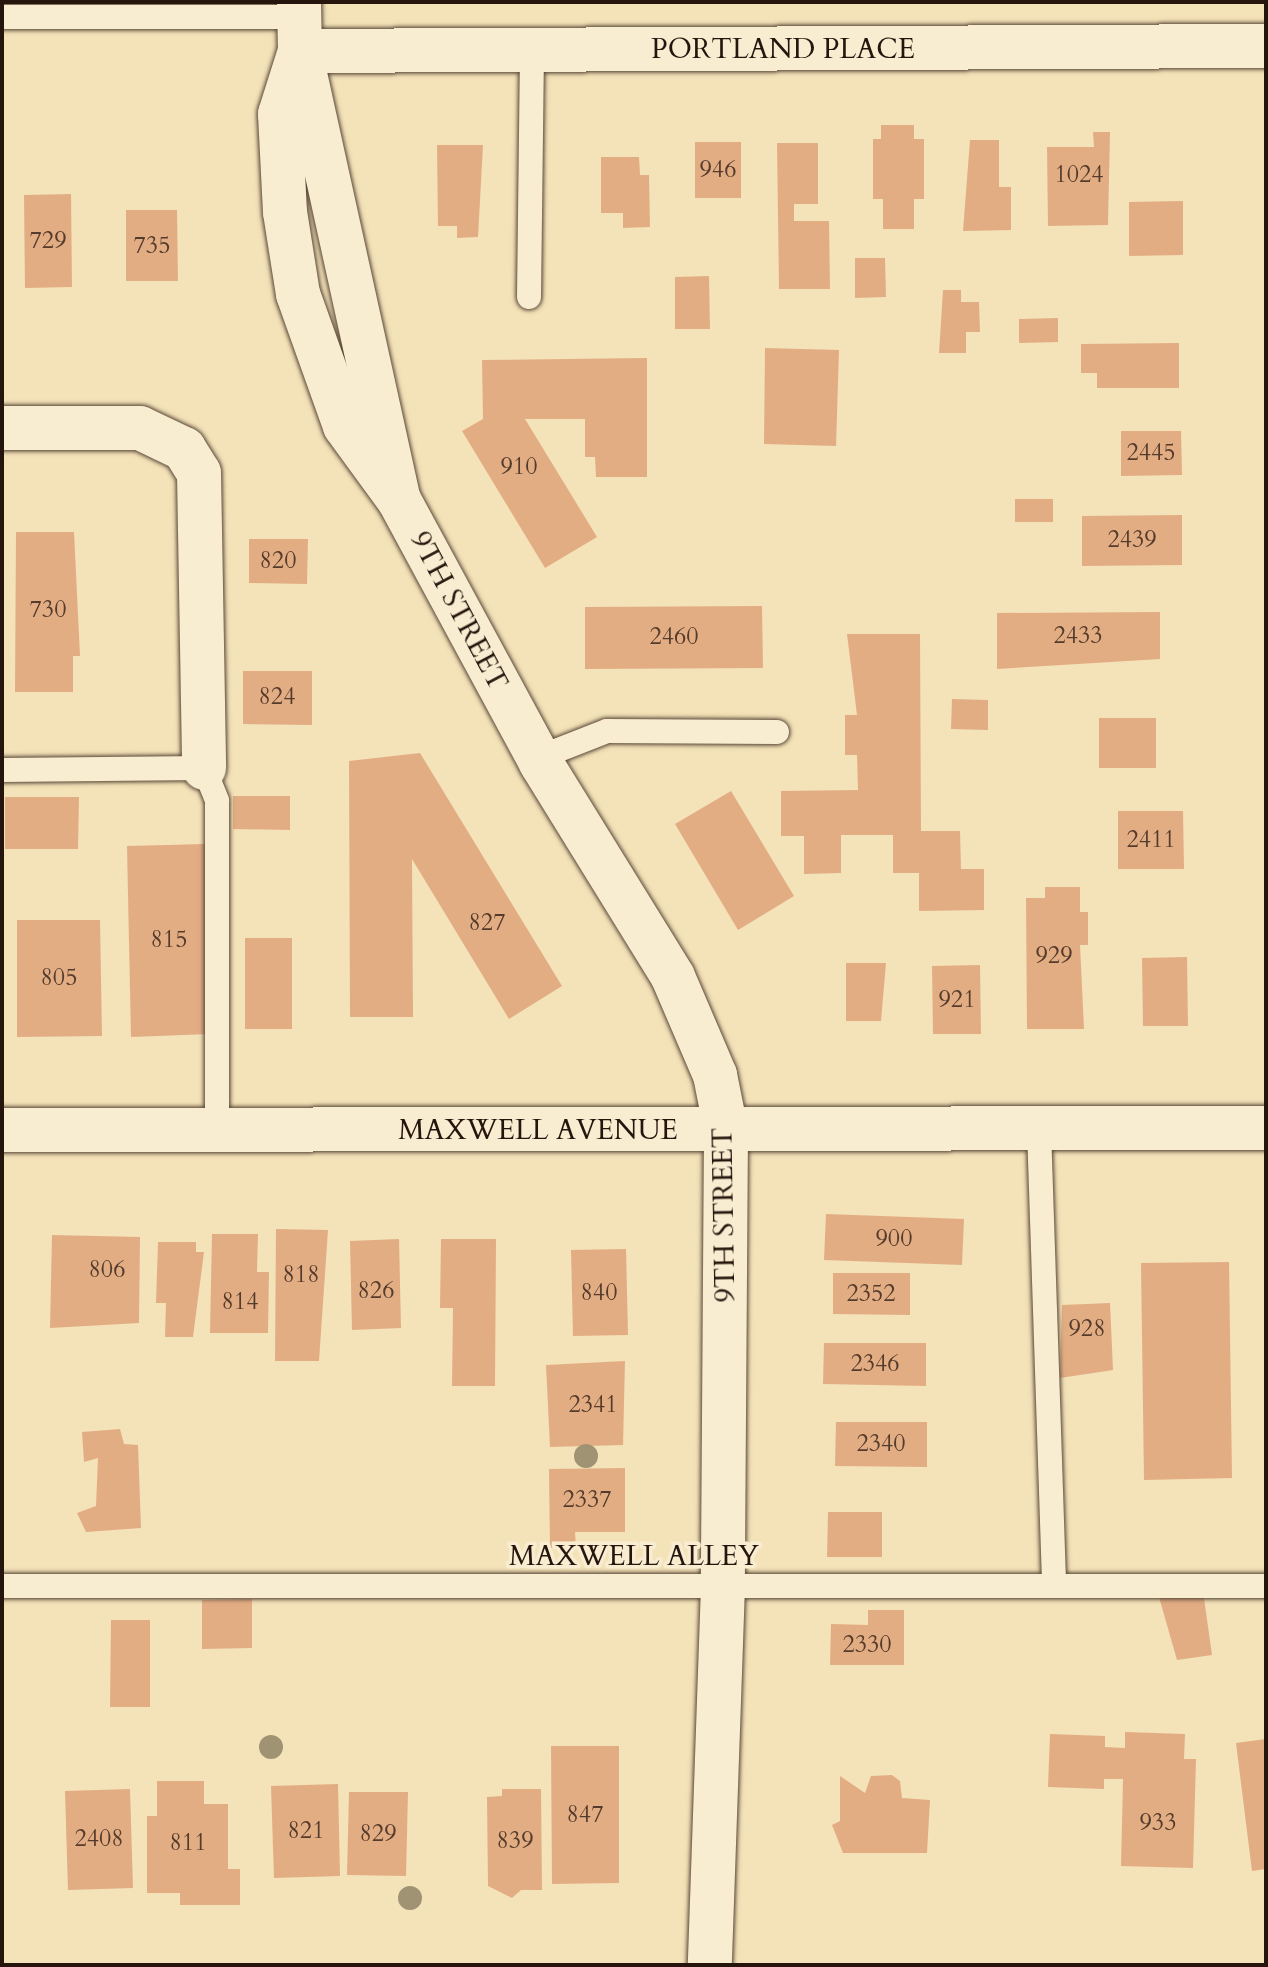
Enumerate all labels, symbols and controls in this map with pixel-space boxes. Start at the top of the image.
street label: PORTLAND PLACE [651,32,915,66]
house number: 946 [700,156,736,184]
house number: 1024 [1054,161,1104,189]
house number: 729 [30,227,66,255]
house number: 735 [134,232,170,260]
house number: 2445 [1126,439,1176,467]
house number: 910 [501,453,537,481]
street label: 9TH STREET [403,526,515,696]
house number: 2439 [1107,526,1157,554]
house number: 820 [260,547,296,575]
house number: 730 [30,596,66,624]
house number: 2433 [1053,622,1103,650]
house number: 2460 [649,623,699,651]
house number: 824 [259,683,295,711]
house number: 2411 [1126,826,1176,854]
house number: 827 [469,909,505,937]
house number: 815 [151,926,187,954]
house number: 929 [1036,942,1072,970]
house number: 805 [41,964,77,992]
house number: 921 [939,986,975,1014]
street label: MAXWELL AVENUE [398,1113,678,1147]
street label: 9TH STREET [706,1127,742,1303]
house number: 900 [876,1225,912,1253]
house number: 806 [89,1256,125,1284]
house number: 818 [283,1261,319,1289]
house number: 826 [358,1277,394,1305]
house number: 840 [581,1279,617,1307]
house number: 2352 [846,1280,896,1308]
house number: 814 [222,1288,258,1316]
house number: 928 [1069,1315,1105,1343]
house number: 2346 [850,1350,900,1378]
house number: 2341 [568,1391,618,1419]
house number: 2340 [856,1430,906,1458]
house number: 2337 [562,1486,612,1514]
street label: MAXWELL ALLEY [509,1539,759,1573]
house number: 2330 [842,1631,892,1659]
house number: 847 [567,1801,603,1829]
house number: 933 [1140,1809,1176,1837]
house number: 821 [288,1817,324,1845]
house number: 829 [360,1820,396,1848]
house number: 2408 [74,1825,124,1853]
house number: 839 [497,1827,533,1855]
house number: 811 [170,1829,206,1857]

